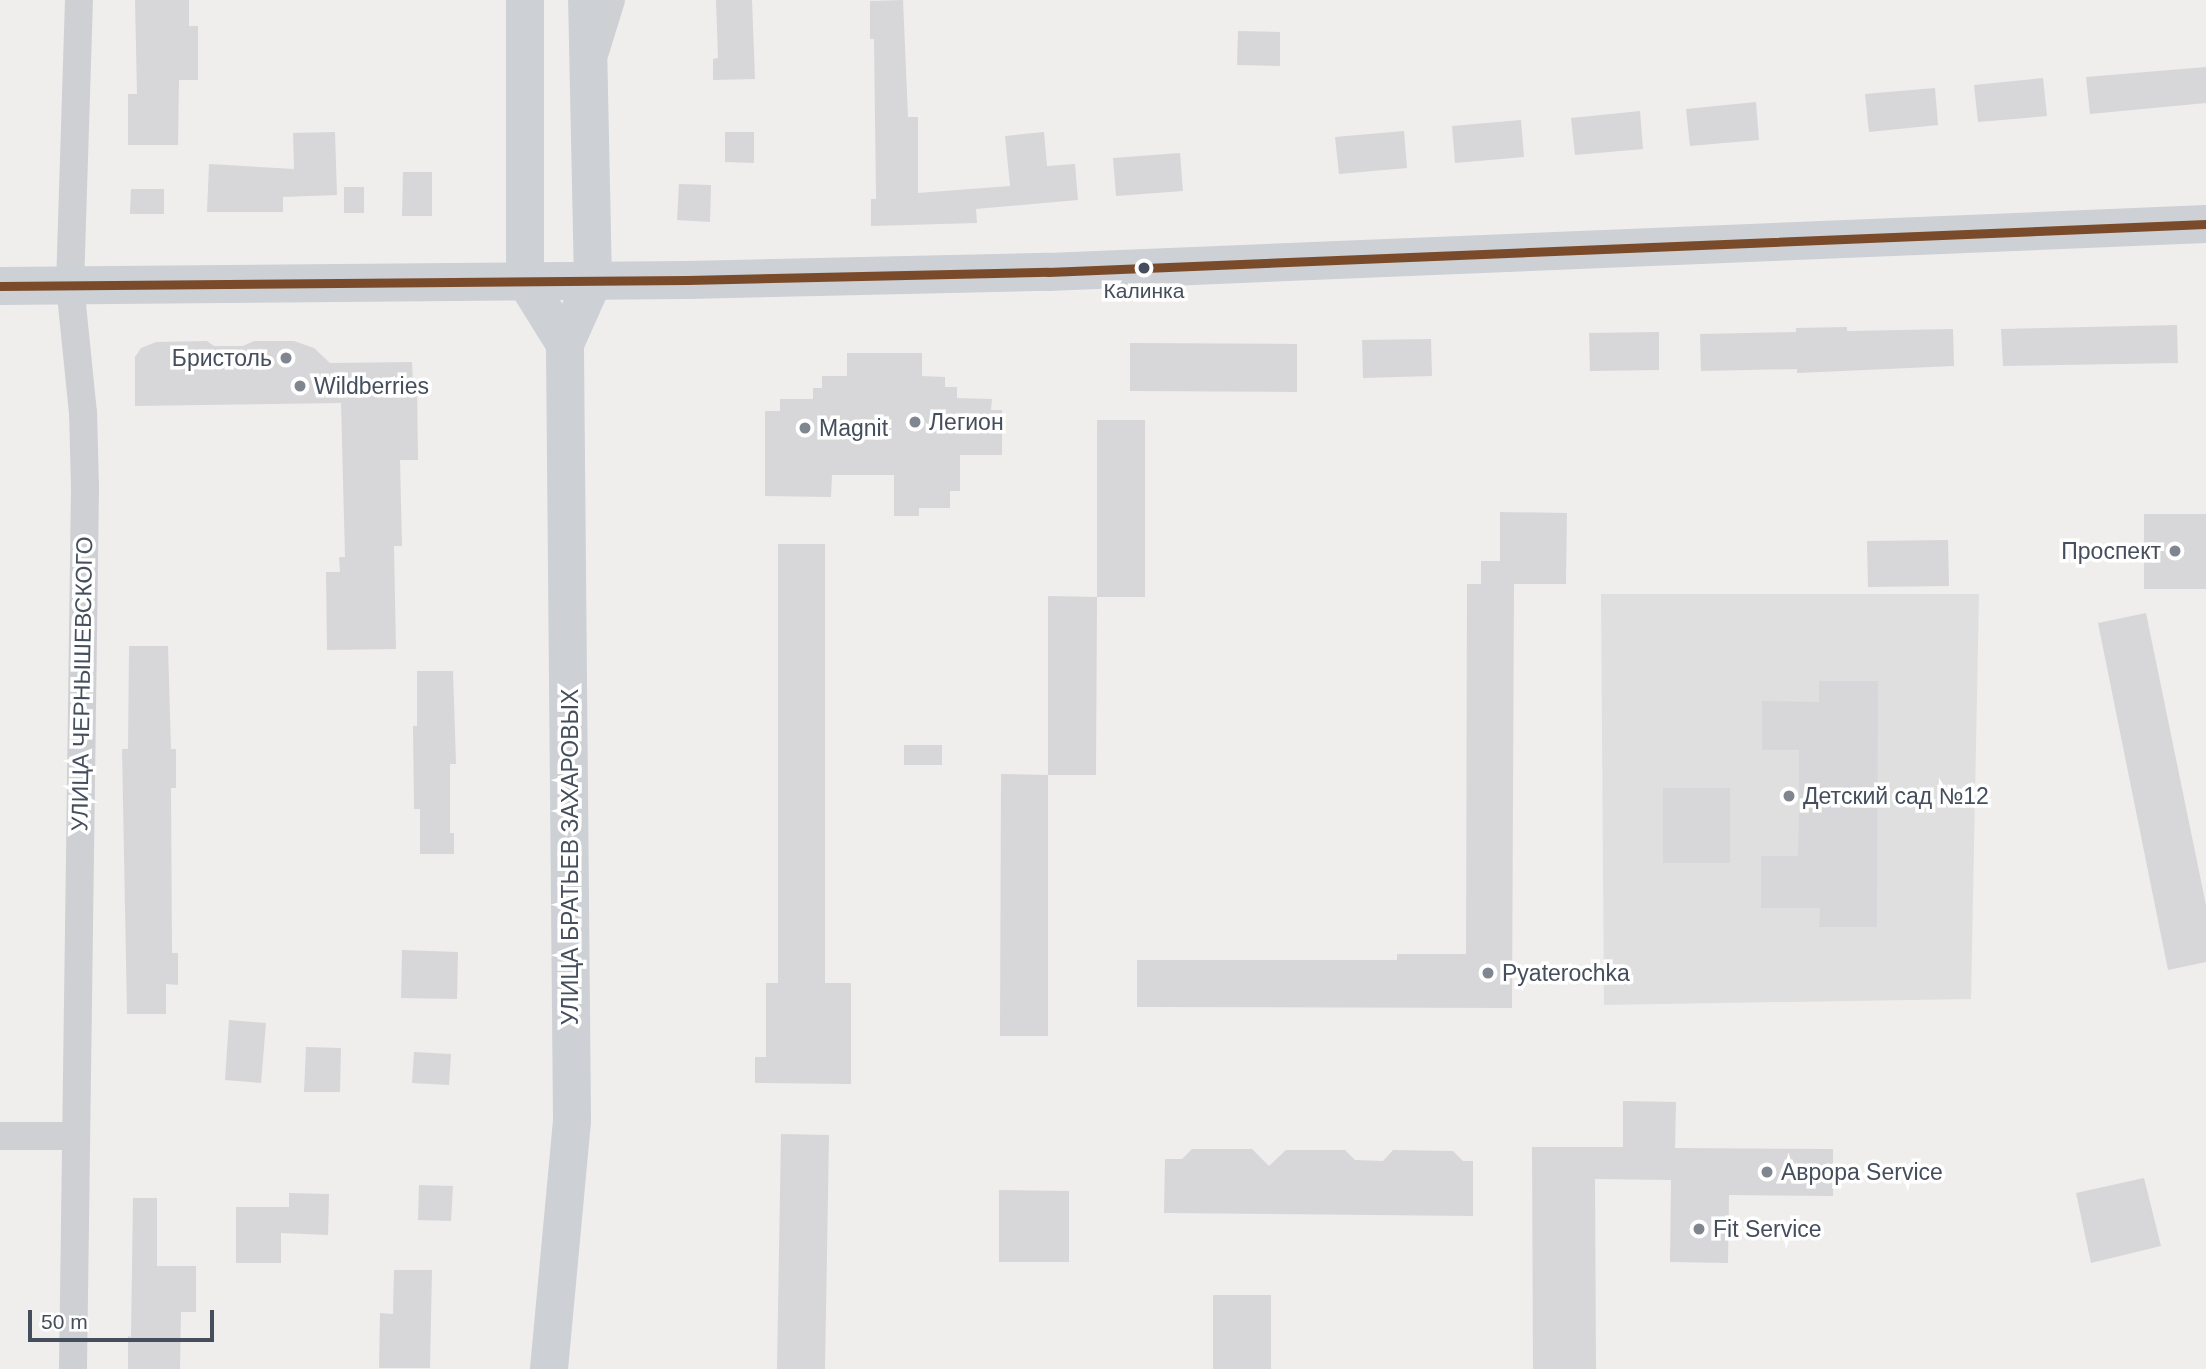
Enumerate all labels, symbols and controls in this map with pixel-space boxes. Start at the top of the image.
marker: Калинка [1137,261,1151,275]
place label: Калинка [1104,278,1184,304]
place label: Бристоль [172,344,272,372]
marker: Бристоль [278,350,294,366]
place label: Wildberries [314,372,429,400]
marker: Wildberries [292,378,308,394]
place label: Легион [929,408,1004,436]
place label: Magnit [819,414,888,442]
marker: Легион [907,414,923,430]
marker: Magnit [797,420,813,436]
street label: УЛИЦА ЧЕРНЫШЕВСКОГО [66,536,98,832]
place label: Проспект [2061,537,2161,565]
marker: Проспект [2167,543,2183,559]
street label: УЛИЦА БРАТЬЕВ ЗАХАРОВЫХ [556,689,584,1025]
place label: Детский сад №12 [1803,782,1989,810]
marker: Детский сад №12 [1781,788,1797,804]
place label: Pyaterochka [1502,959,1630,987]
marker: Pyaterochka [1480,965,1496,981]
place label: Аврора Service [1781,1158,1943,1186]
marker: Аврора Service [1759,1164,1775,1180]
place label: Fit Service [1713,1215,1822,1243]
marker: Fit Service [1691,1221,1707,1237]
scale bar [32,1296,217,1340]
text: 50 m [41,1310,88,1333]

